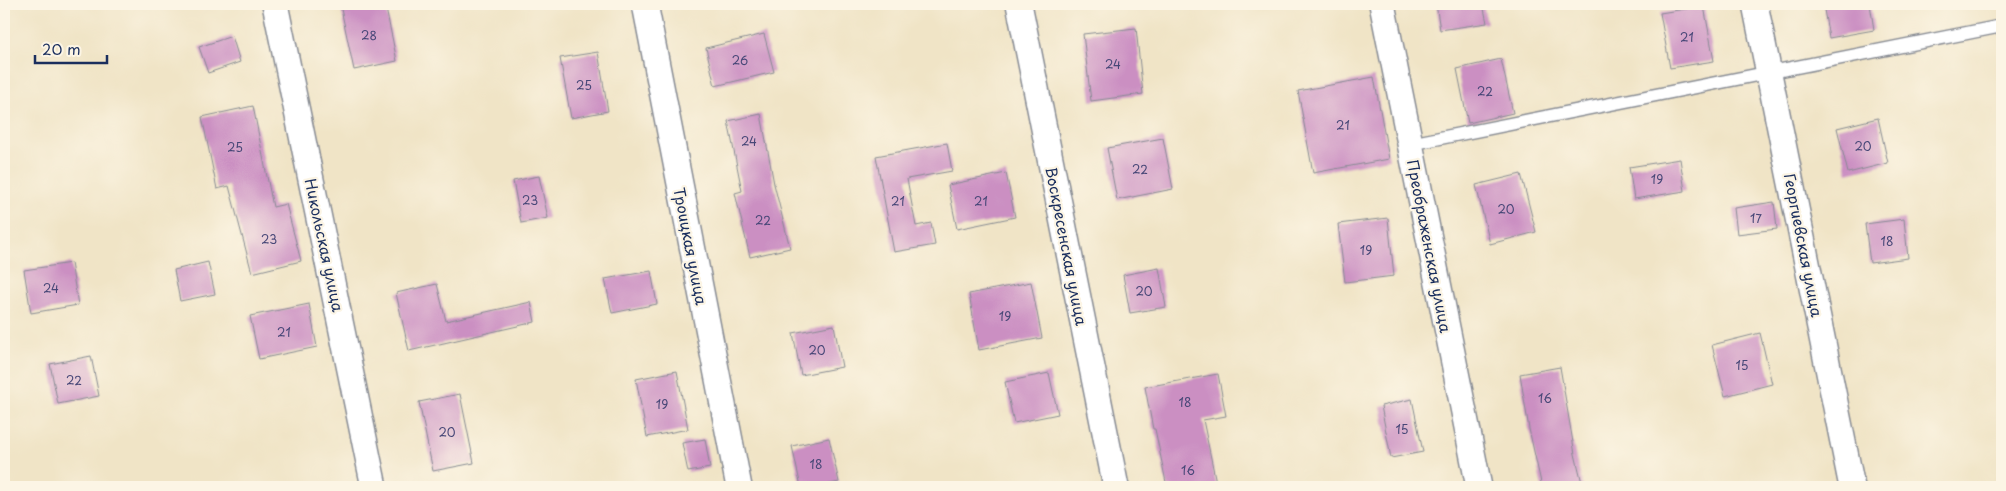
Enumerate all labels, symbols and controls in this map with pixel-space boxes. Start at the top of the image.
house number: 28 [361,26,377,44]
house number: 21 [1680,28,1694,46]
scale bar [35,32,108,64]
text: 20 m [42,37,81,60]
house number: 26 [732,51,748,69]
house number: 24 [1105,55,1121,73]
house number: 25 [576,76,592,94]
house number: 22 [1477,82,1493,100]
house number: 21 [1336,116,1350,134]
house number: 24 [741,132,757,150]
house number: 20 [1854,137,1872,155]
house number: 25 [227,138,243,156]
street label: Преображенская улица [1402,158,1458,335]
house number: 22 [1132,160,1148,178]
street label: Воскресенская улица [1040,165,1094,328]
house number: 19 [1651,170,1663,188]
street label: Георгиевская улица [1779,171,1829,319]
street label: Никольская улица [300,176,350,314]
street label: Троицкая улица [668,185,714,307]
house number: 23 [522,191,538,209]
house number: 21 [891,192,905,210]
house number: 21 [974,192,988,210]
house number: 20 [1497,200,1515,218]
house number: 17 [1750,209,1762,227]
house number: 22 [755,211,771,229]
house number: 23 [261,230,277,248]
house number: 18 [1881,232,1893,250]
house number: 19 [1360,241,1372,259]
house number: 24 [43,279,59,297]
house number: 20 [1135,282,1153,300]
house number: 19 [999,307,1011,325]
house number: 21 [277,323,291,341]
house number: 20 [808,341,826,359]
house number: 15 [1735,356,1749,374]
house number: 22 [66,371,82,389]
house number: 16 [1538,389,1552,407]
house number: 18 [1179,393,1191,411]
house number: 19 [656,395,668,413]
house number: 15 [1395,420,1409,438]
house number: 20 [438,423,456,441]
house number: 18 [810,455,822,473]
house number: 16 [1181,461,1195,479]

